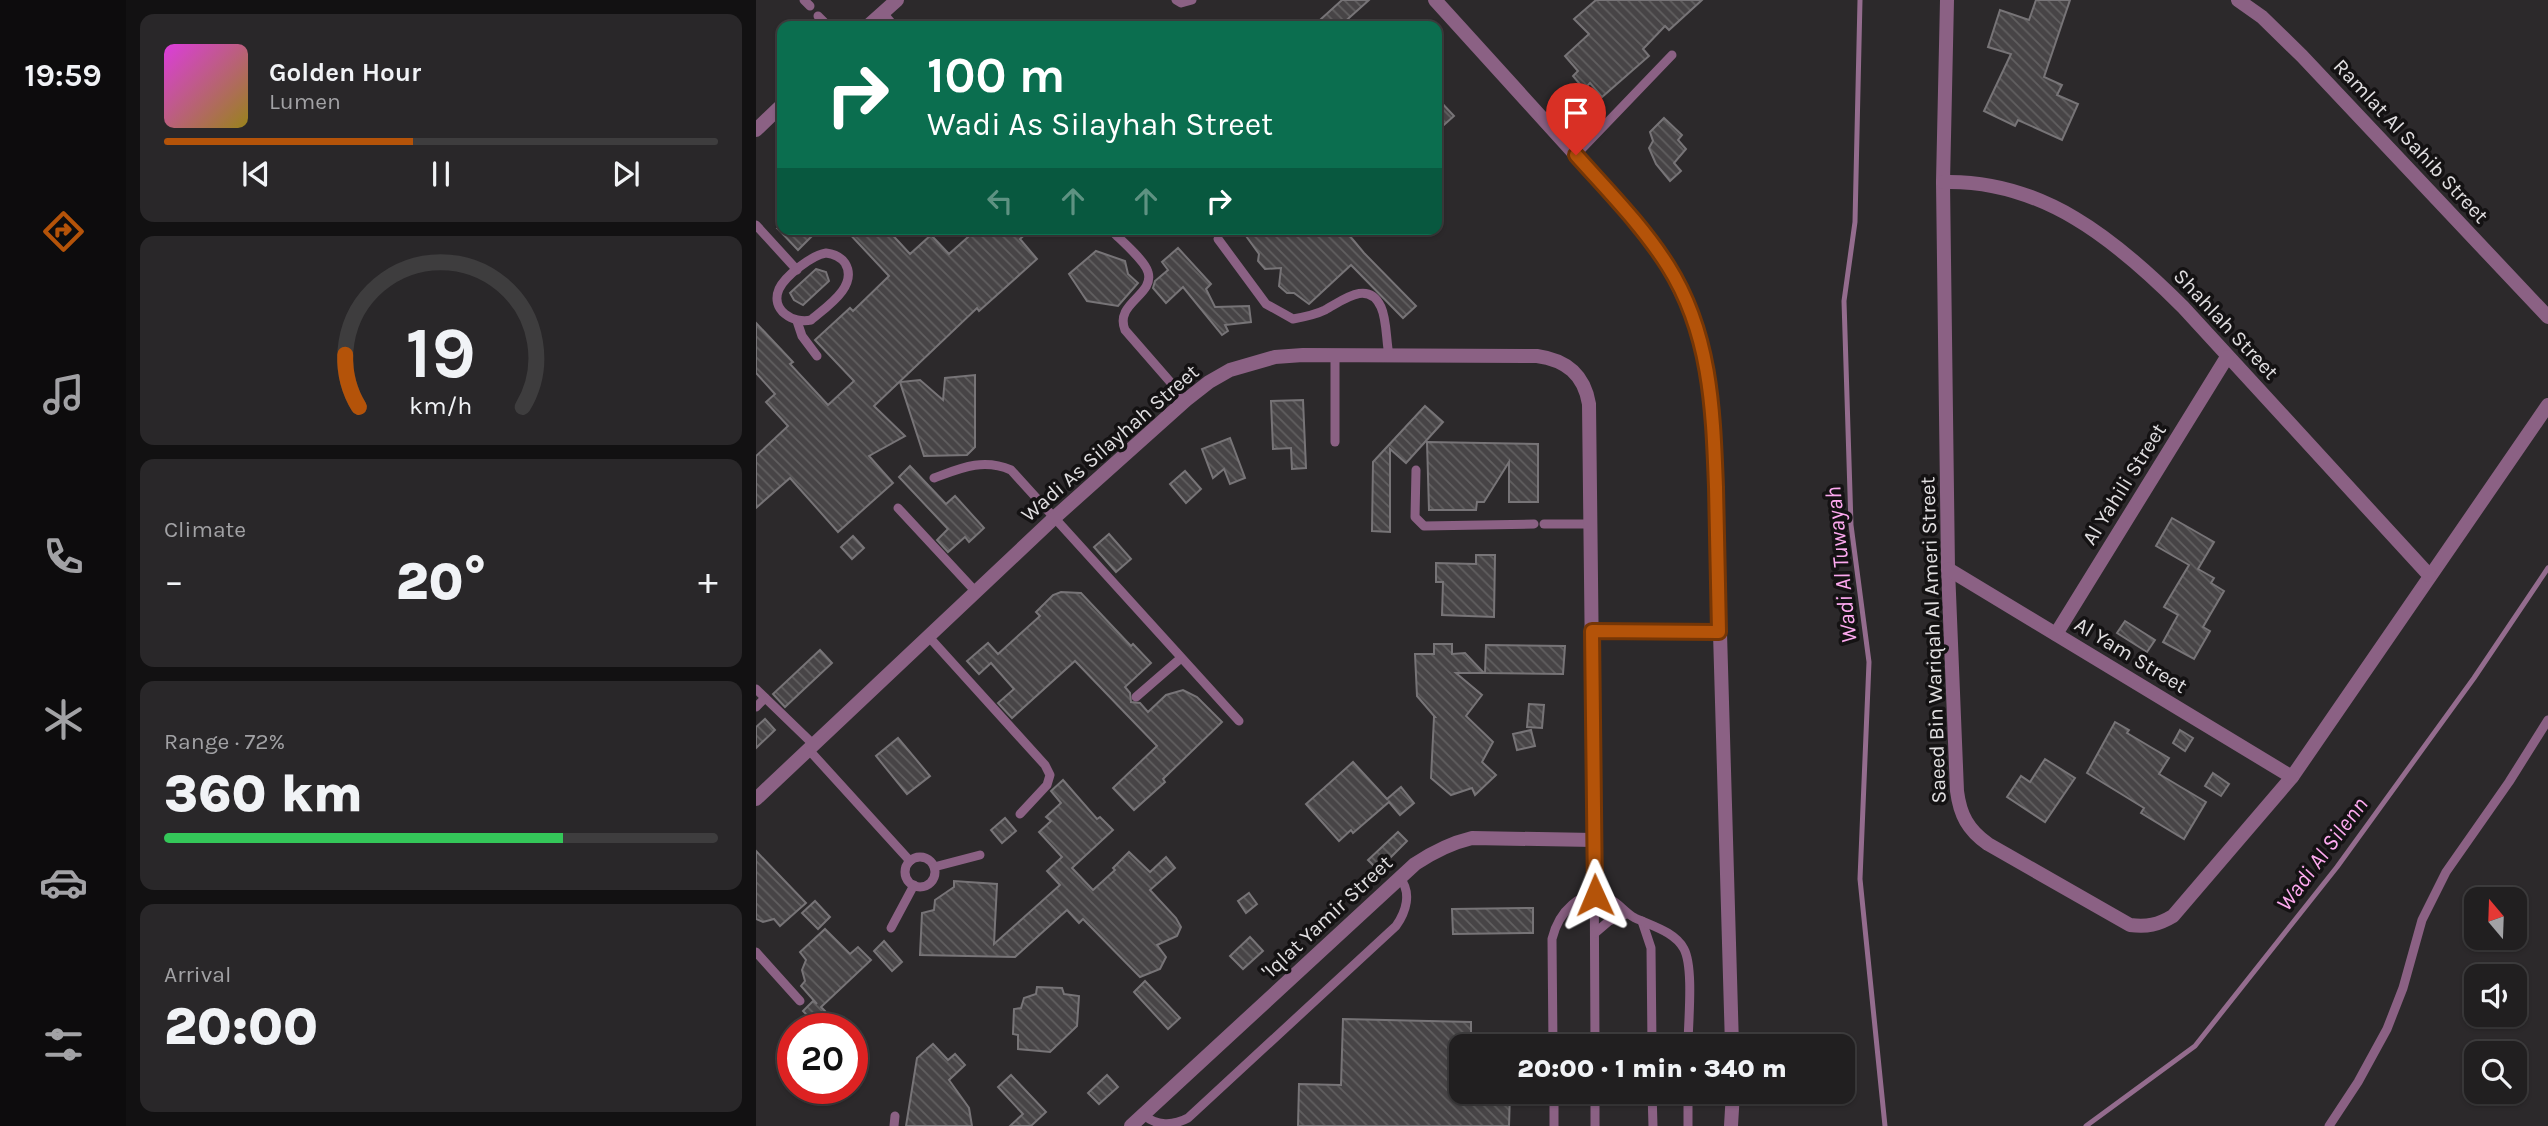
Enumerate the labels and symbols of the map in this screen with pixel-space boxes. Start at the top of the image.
street label: Ramlat Al Sahib Street [2329,54,2493,228]
pin [1546,83,1606,155]
street label: Shahlah Street [2169,264,2283,384]
street label: Wadi As Silayhah Street [1016,359,1204,527]
street label: Al Yahili Street [2077,419,2171,549]
street label: Saeed Bin Wariqah Al Ameri Street [1915,476,1951,804]
water label: Wadi Al Tuwayah [1819,485,1863,645]
street label: Al Yam Street [2070,612,2192,698]
water label: Wadi Al Silenn [2270,792,2374,916]
street label: 'Iqlat Yamir Street [1257,850,1397,983]
position arrow [1558,858,1632,932]
north arrow [2464,887,2527,950]
speed limit sign: 20 [777,1013,868,1104]

